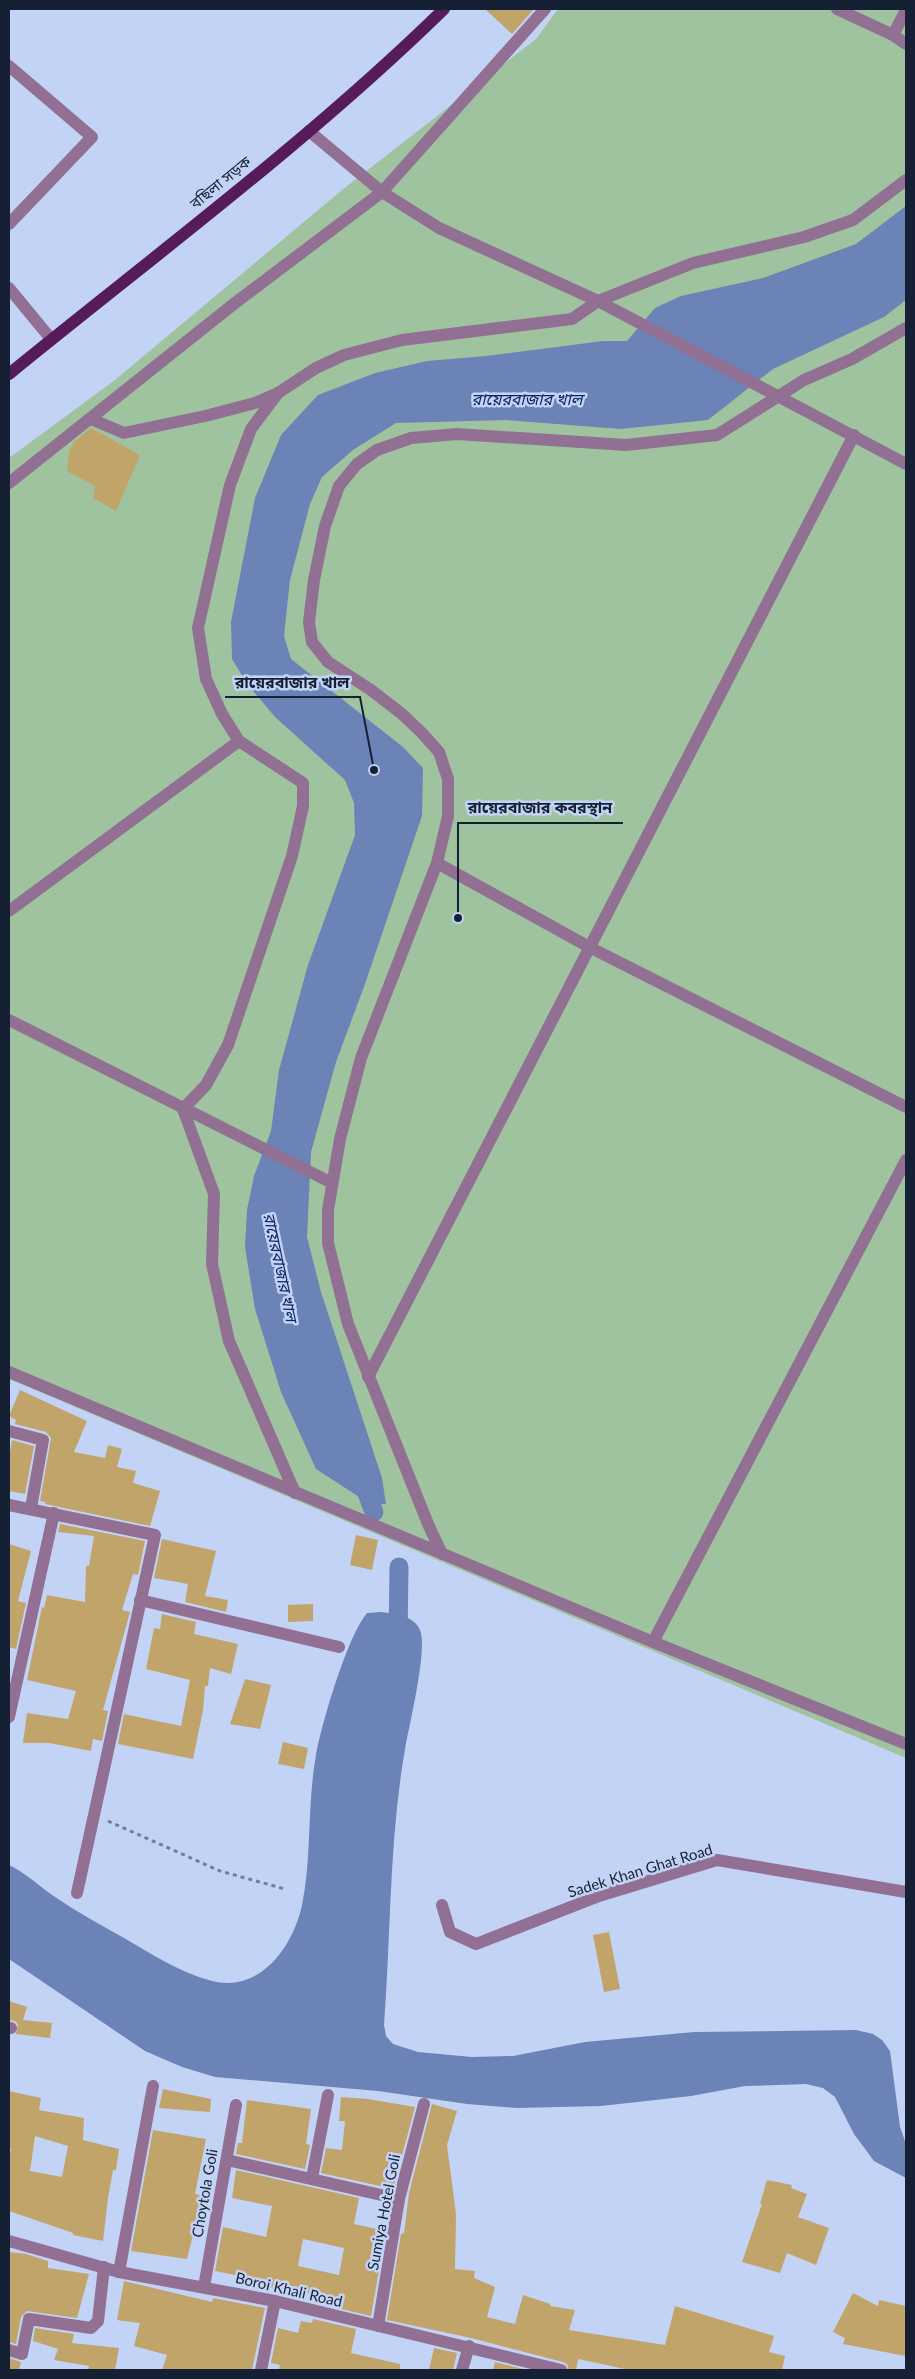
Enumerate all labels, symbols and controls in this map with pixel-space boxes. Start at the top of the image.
street label: বছিলা সড়ক [185,151,255,213]
water label: রায়েরবাজার খাল [472,389,586,408]
callout: রায়েরবাজার খাল [225,666,360,697]
text: রায়েরবাজার খাল [234,672,350,691]
callout: রায়েরবাজার কবরস্থান [458,792,623,823]
text: রায়েরবাজার কবরস্থান [467,797,613,817]
water label: রায়েরবাজার খাল [260,1211,302,1326]
street label: Sadek Khan Ghat Road [565,1839,715,1901]
street label: Choytola Goli [187,2147,221,2239]
street label: Sumiya Hotel Goli [363,2152,403,2272]
street label: Boroi Khali Road [234,2268,344,2310]

